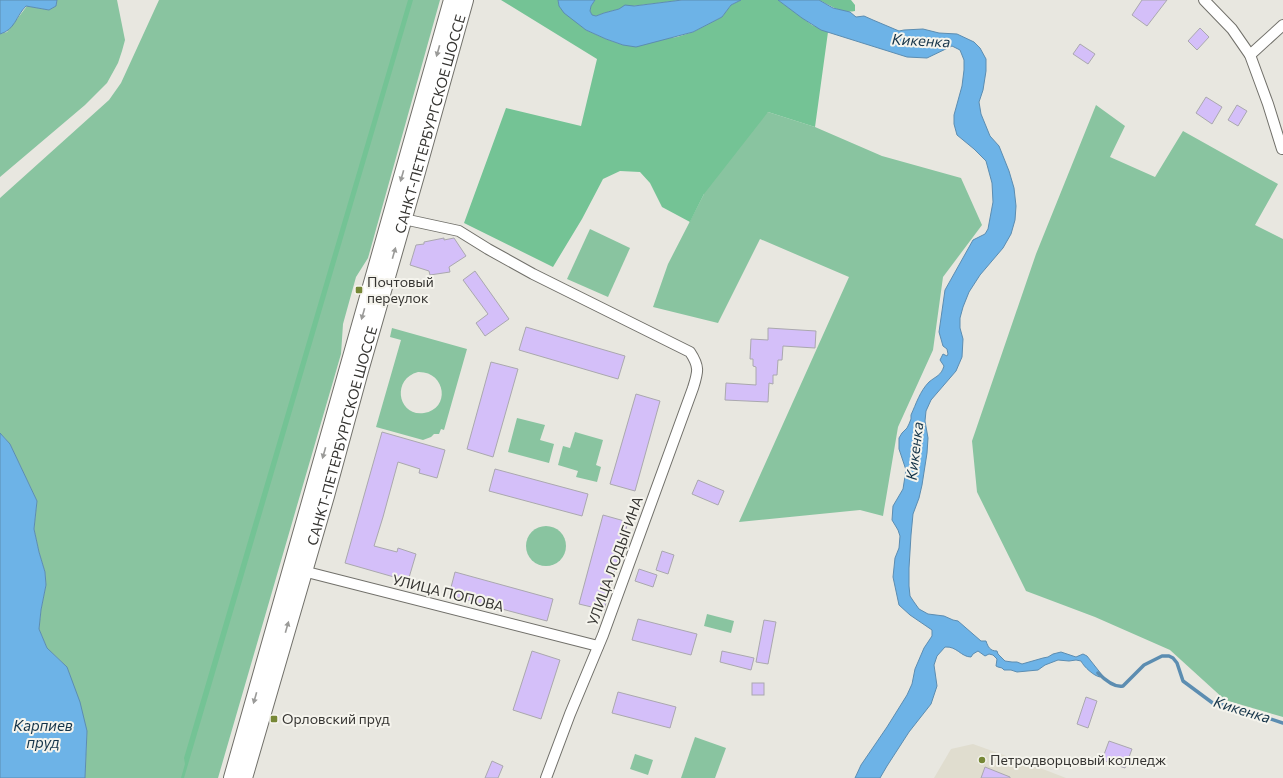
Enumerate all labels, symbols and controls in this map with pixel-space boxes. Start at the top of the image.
street label: САНКТ-ПЕТЕРБУРГСКОЕ ШОССЕ [391,12,469,235]
water label: Кикенка [891,29,951,51]
one-way arrow [435,45,441,57]
one-way arrow [399,170,405,182]
one-way arrow [391,247,397,259]
place label: Почтовый переулок [367,273,434,306]
marker: Почтовый переулок [354,285,364,295]
one-way arrow [359,308,365,321]
street label: САНКТ-ПЕТЕРБУРГСКОЕ ШОССЕ [303,324,380,547]
water label: Кикенка [902,420,927,481]
one-way arrow [321,447,327,459]
street label: УЛИЦА ЛОДЫГИНА [583,494,646,628]
street label: УЛИЦА ПОПОВА [390,570,506,615]
one-way arrow [285,621,291,634]
one-way arrow [252,692,258,704]
water label: Кикенка [1212,692,1273,726]
place label: Орловский пруд [282,710,390,727]
marker: Орловский пруд [269,714,279,724]
water label: Карпиев пруд [13,716,73,751]
place label: Петродворцовый колледж [990,751,1166,768]
marker: Петродворцовый колледж [977,755,987,765]

